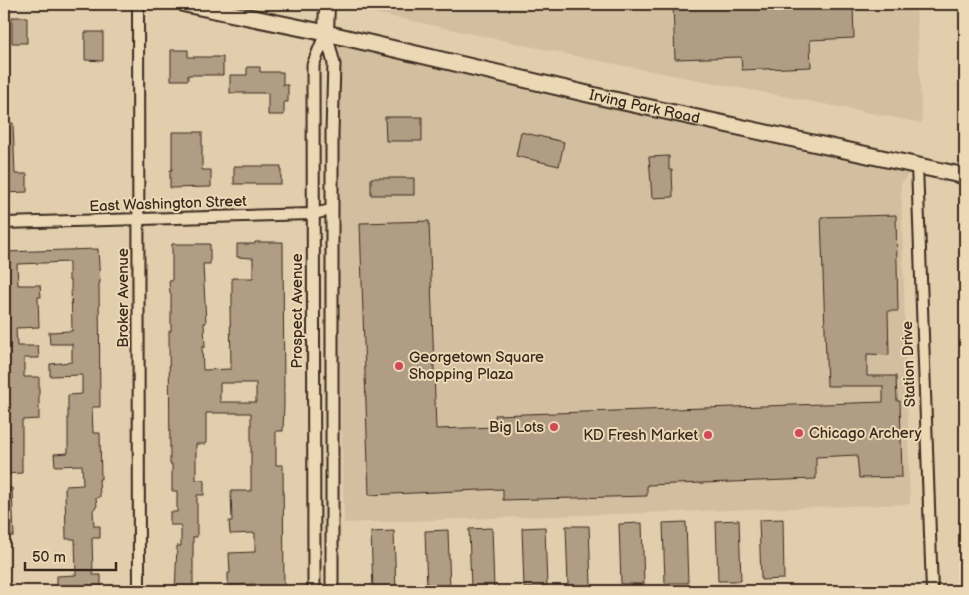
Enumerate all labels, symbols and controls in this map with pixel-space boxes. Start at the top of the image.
street label: Irving Park Road [588,85,702,128]
street label: East Washington Street [89,192,247,216]
street label: Broker Avenue [114,248,133,348]
street label: Prospect Avenue [288,253,307,369]
street label: Station Drive [898,321,920,407]
place label: Georgetown Square Shopping Plaza [409,348,544,384]
marker: Georgetown Square Shopping Plaza [393,360,405,372]
place label: Big Lots [489,418,545,437]
marker: Big Lots [548,421,560,433]
place label: Chicago Archery [809,424,922,443]
place label: KD Fresh Market [583,426,698,445]
marker: Chicago Archery [793,427,805,439]
marker: KD Fresh Market [702,429,714,441]
scale bar [25,540,116,572]
text: 50 m [32,548,66,567]

